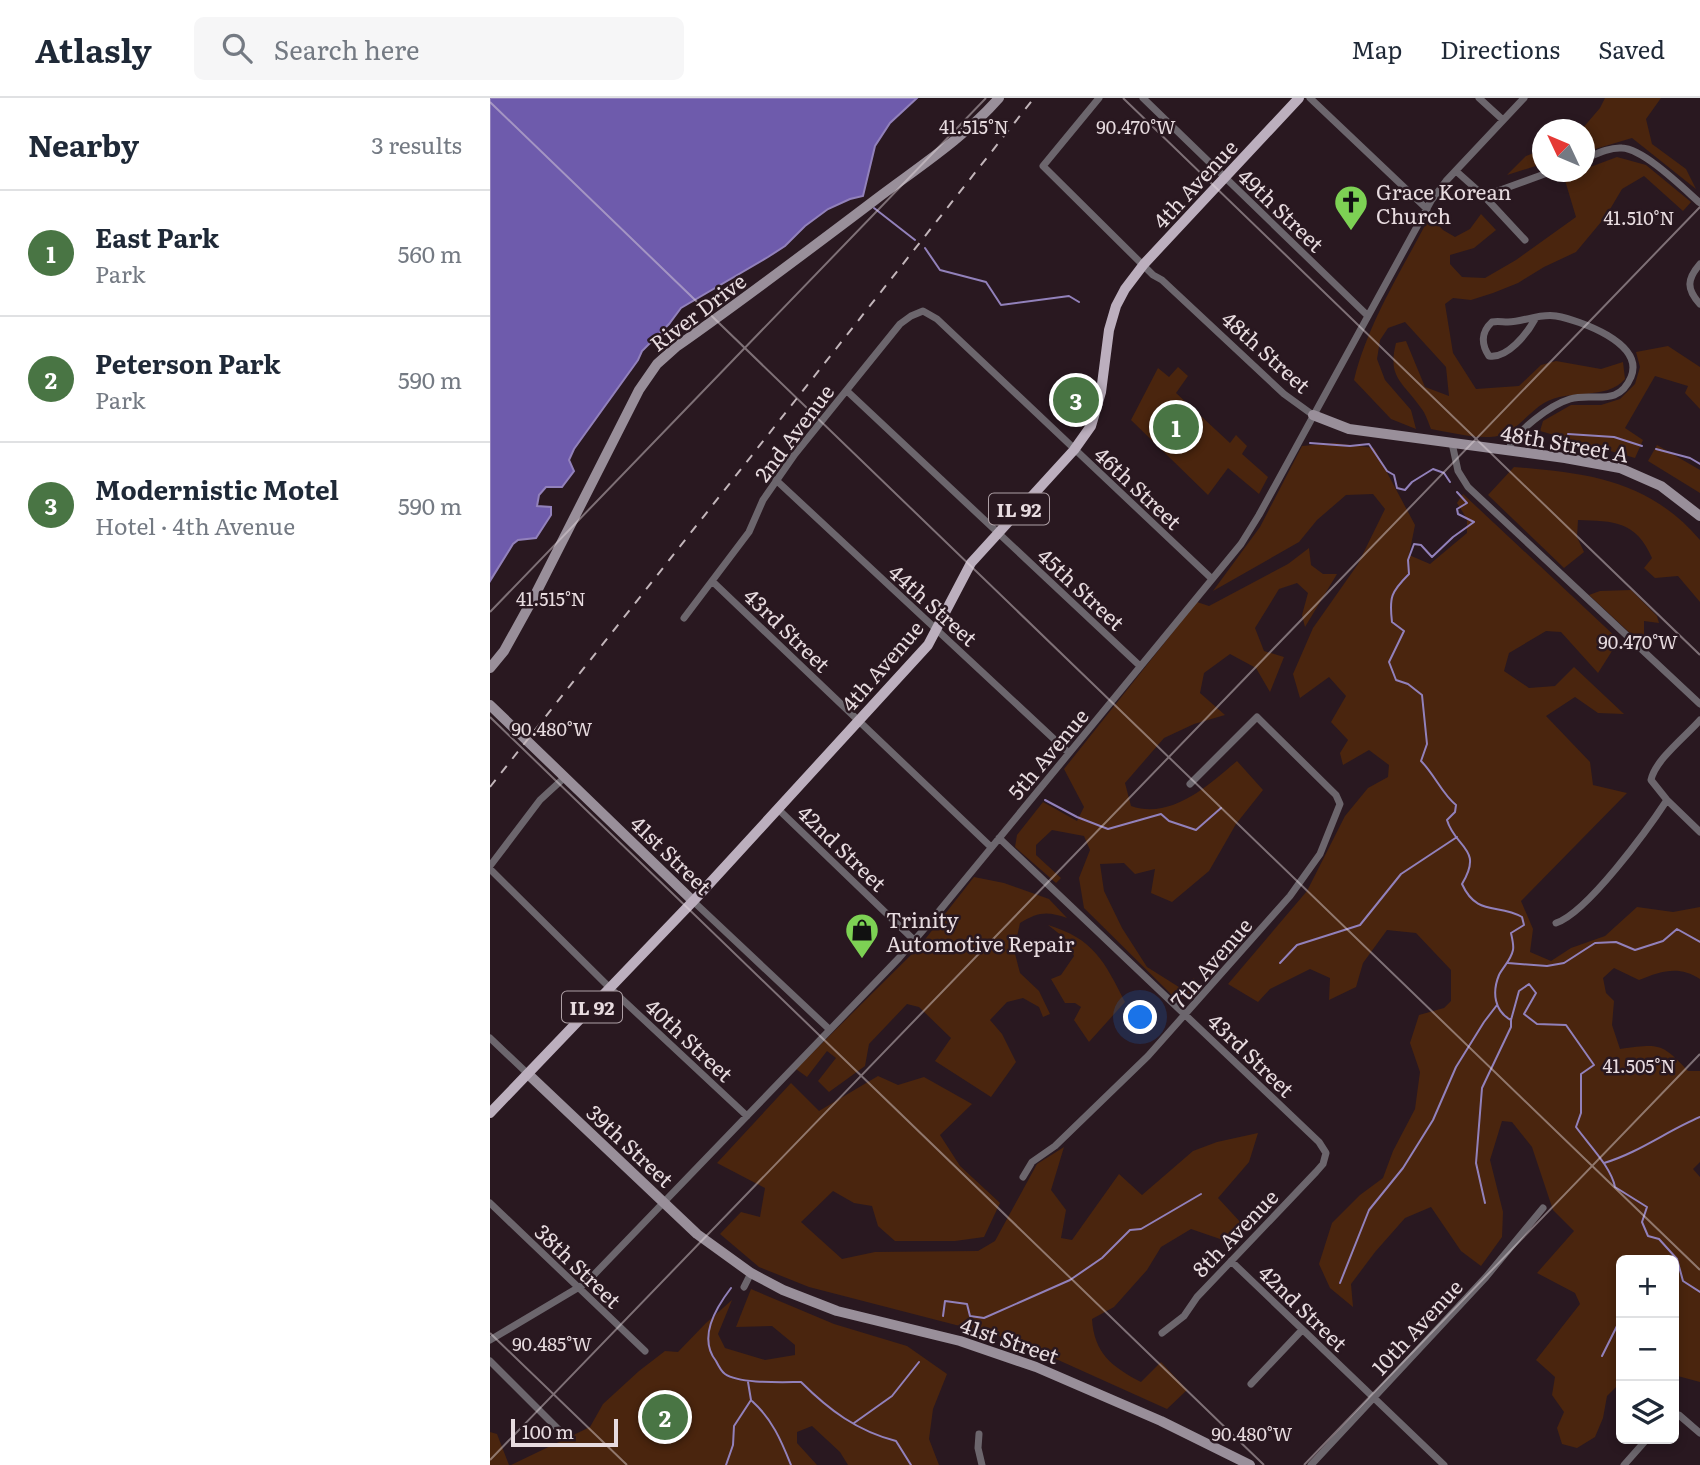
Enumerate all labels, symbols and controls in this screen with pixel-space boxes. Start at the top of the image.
search box [194,17,684,80]
text: Atlasly [35,24,152,73]
icon: search [218,29,256,67]
text: Search here [274,29,420,68]
text: Map [1351,31,1402,66]
text: Directions [1440,31,1560,66]
text: Saved [1598,31,1665,66]
text: 41.515°N [939,113,1009,140]
text: 90.470°W [1096,113,1176,140]
north arrow [1532,119,1595,182]
text: Nearby [28,122,139,166]
text: 3 results [371,127,462,161]
street label: 4th Avenue [1145,131,1244,234]
street label: 49th Street [1232,160,1332,258]
place label: Grace Korean Church [1376,175,1512,230]
church icon: Grace Korean Church [1332,183,1370,232]
text: 41.510°N [1603,204,1675,231]
text: East Park [95,217,219,256]
text: 1 [46,236,56,270]
text: 560 m [398,236,462,270]
text: Park [95,256,145,290]
street label: River Drive [642,264,752,358]
street label: 48th Street [1216,303,1319,400]
text: Peterson Park [95,343,281,382]
text: 2 [45,362,57,396]
text: 590 m [398,362,462,396]
pin: 3 [1053,374,1099,426]
street label: 2nd Avenue [746,377,840,487]
text: Park [95,382,145,416]
pin: 1 [1153,401,1199,453]
street label: 48th Street A [1499,415,1632,469]
street label: 46th Street [1088,438,1190,536]
text: Modernistic Motel [95,469,339,508]
text: 3 [45,488,57,522]
text: 590 m [398,488,462,522]
road number: IL 92 [989,494,1049,524]
text: Hotel · 4th Avenue [95,508,295,542]
street label: 45th Street [1032,540,1133,637]
street label: 44th Street [883,556,986,653]
street label: 43rd Street [738,580,839,679]
text: 41.515°N [516,585,586,612]
street label: 4th Avenue [833,613,929,717]
text: 90.470°W [1598,628,1678,655]
street label: 5th Avenue [999,700,1095,805]
text: 90.480°W [512,715,593,742]
street label: 42nd Street [792,797,895,898]
street label: 41st Street [624,807,720,901]
place label: Trinity Automotive Repair [886,903,1074,958]
street label: 7th Avenue [1162,910,1258,1014]
shop icon: Trinity Automotive Repair [843,911,881,960]
street label: 40th Street [639,990,741,1088]
road number: IL 92 [562,992,622,1023]
your location [1123,1000,1157,1034]
street label: 43rd Street [1202,1005,1303,1104]
text: 41.505°N [1603,1052,1675,1079]
street label: 39th Street [581,1096,682,1194]
street label: 8th Avenue [1184,1181,1284,1283]
street label: 38th Street [529,1216,630,1315]
map controls [1616,1255,1679,1444]
button: + [1616,1255,1679,1318]
street label: 42nd Street [1253,1257,1356,1358]
street label: 10th Avenue [1363,1271,1469,1381]
street label: 41st Street [957,1308,1064,1370]
button: − [1616,1318,1679,1381]
text: 90.485°W [512,1330,592,1357]
button: layers [1616,1381,1679,1444]
pin: 2 [642,1391,688,1443]
scale bar [511,1416,618,1448]
text: 100 m [522,1417,574,1445]
text: 90.480°W [1212,1420,1293,1447]

